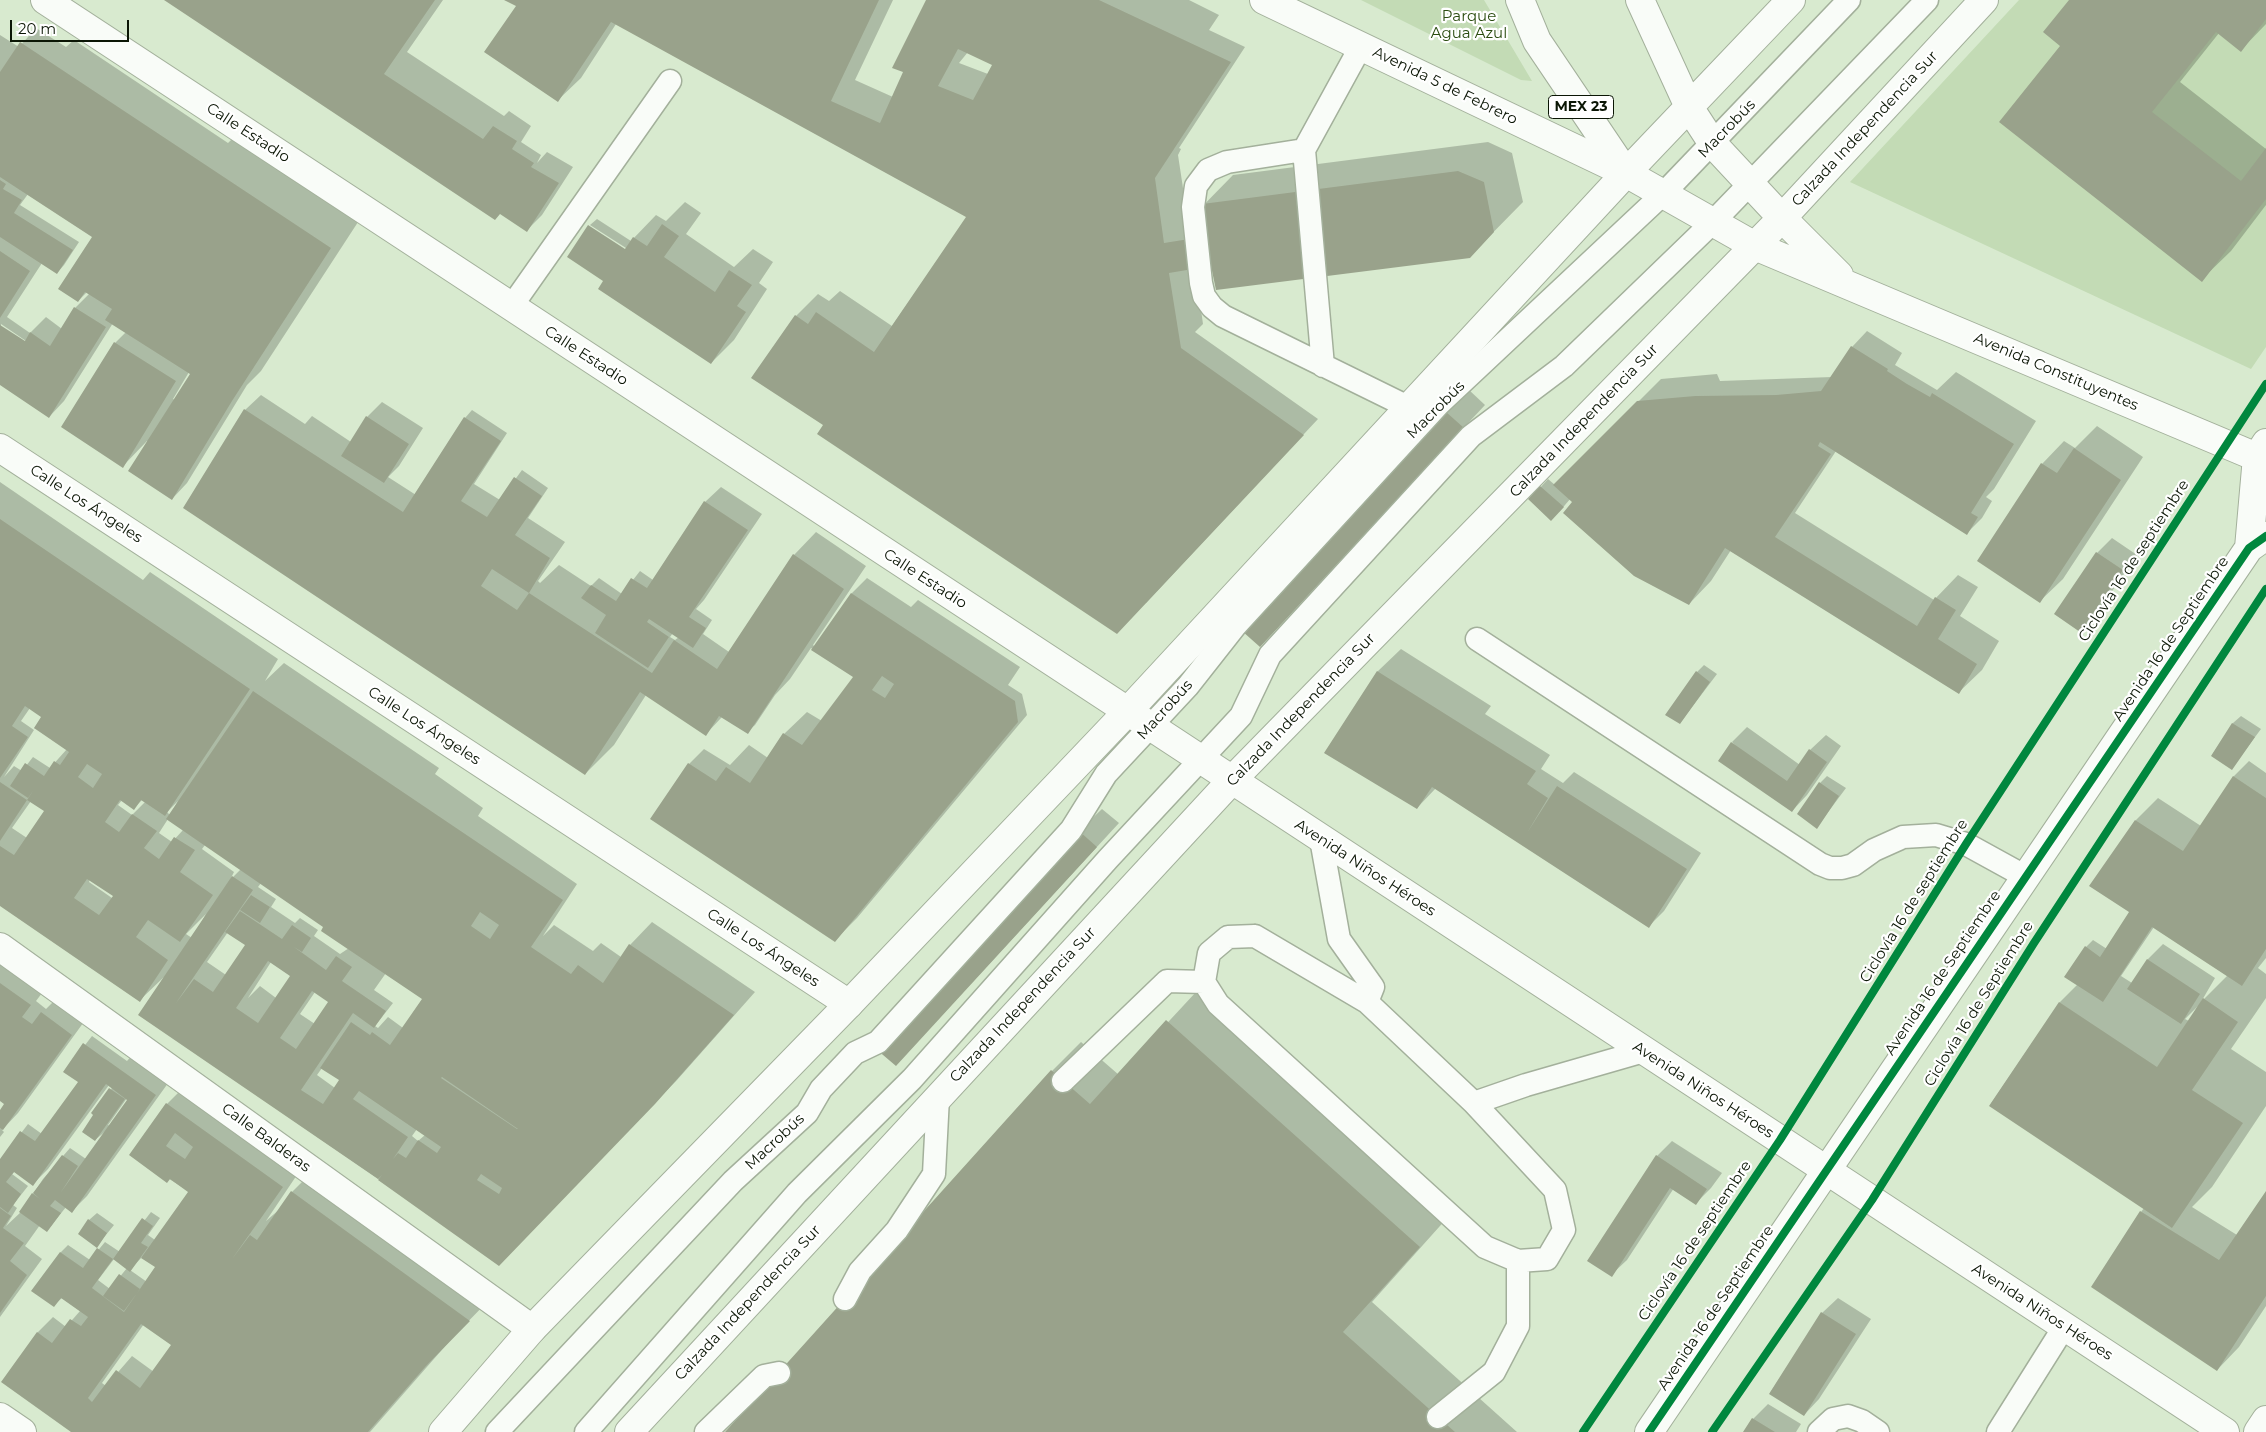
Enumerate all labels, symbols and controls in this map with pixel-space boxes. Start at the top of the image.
park label: Parque Agua Azul [1431,8,1507,43]
scale bar [12,10,131,42]
text: 20 m [18,19,56,38]
street label: Avenida 5 de Febrero [1370,43,1520,129]
street label: Calzada Independencia Sur [1788,48,1942,210]
road number: MEX 23 [1548,95,1614,118]
street label: Macrobús [1695,96,1759,162]
street label: Calle Estadio [203,99,293,167]
street label: Calle Estadio [541,322,631,390]
street label: Avenida Constituyentes [1971,329,2141,415]
street label: Calzada Independencia Sur [1506,341,1662,501]
street label: Macrobús [1403,377,1469,443]
street label: Calle Los Ángeles [26,461,146,547]
street label: Ciclovía 16 de septiembre [2075,477,2193,645]
street label: Calle Estadio [880,545,970,613]
street label: Avenida 16 de Septiembre [2109,553,2233,725]
street label: Calzada Independencia Sur [1223,630,1379,790]
street label: Macrobús [1133,676,1197,744]
street label: Calle Los Ángeles [364,683,484,769]
street label: Avenida Niños Héroes [1291,816,1439,920]
street label: Ciclovía 16 de septiembre [1856,816,1972,986]
street label: Avenida 16 de Septiembre [1881,887,2005,1059]
street label: Calle Los Ángeles [703,905,823,991]
street label: Ciclovía 16 de Septiembre [1921,918,2037,1090]
street label: Calzada Independencia Sur [946,924,1100,1086]
street label: Avenida Niños Héroes [1629,1038,1777,1142]
street label: Calle Balderas [218,1100,314,1176]
street label: Macrobús [742,1110,808,1174]
street label: Ciclovía 16 de septiembre [1635,1157,1755,1325]
street label: Calzada Independencia Sur [671,1222,825,1384]
street label: Avenida 16 de Septiembre [1654,1222,1778,1394]
street label: Avenida Niños Héroes [1968,1260,2116,1364]

